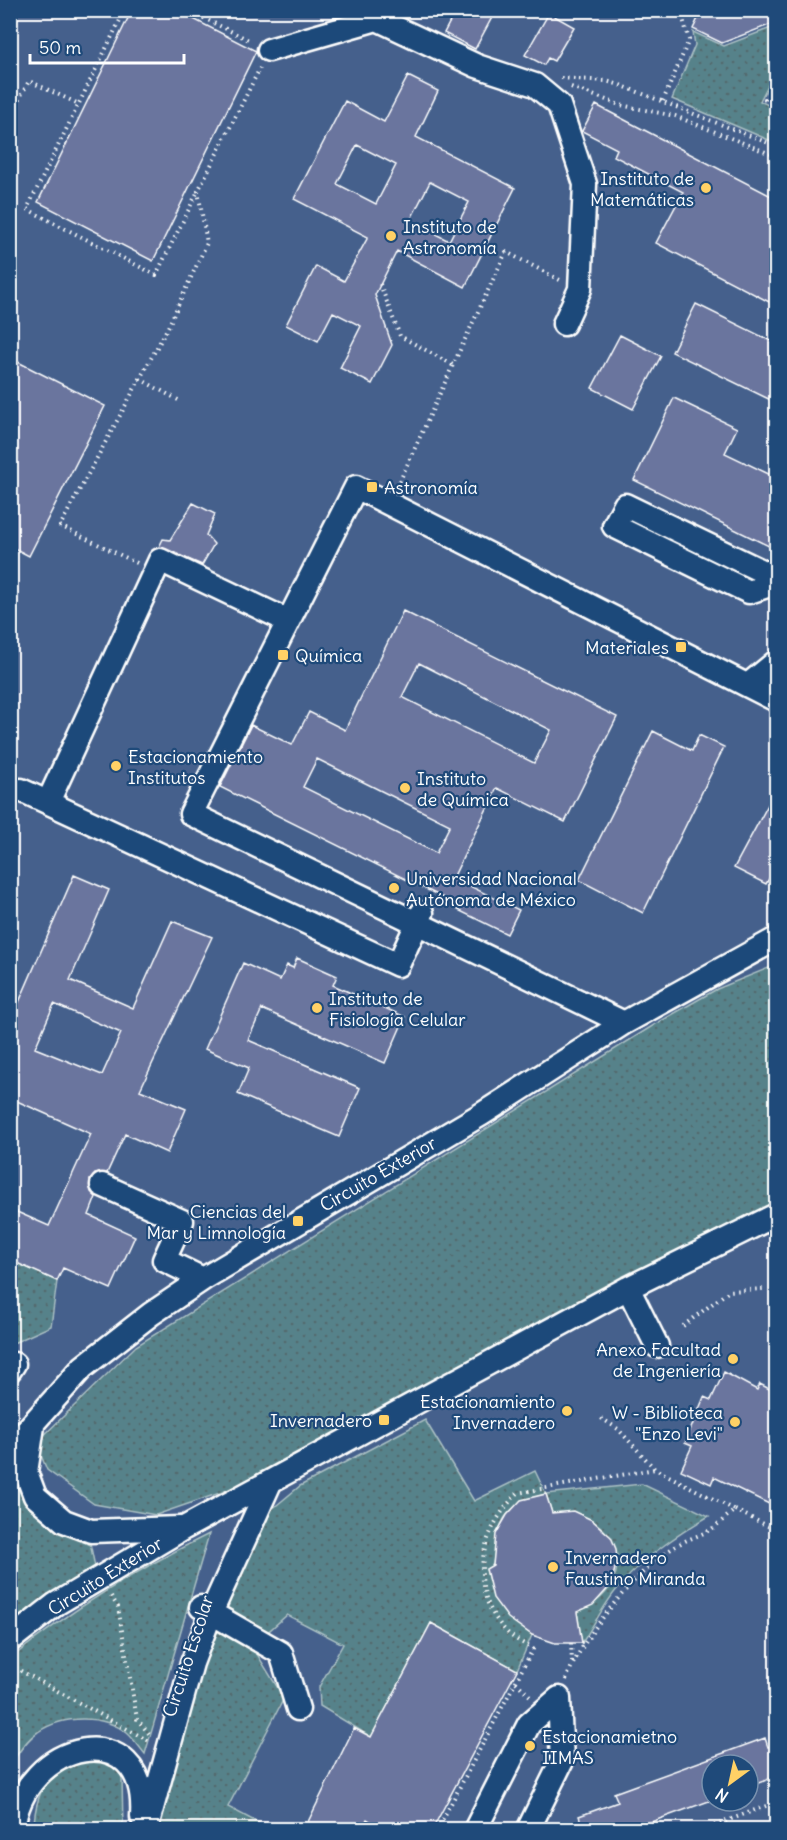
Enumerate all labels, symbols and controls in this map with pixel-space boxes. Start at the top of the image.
scale bar [30,27,184,65]
text: 50 m [39,36,81,59]
place label: Instituto de Matemáticas [590,167,694,211]
marker: Instituto de Matemáticas [699,181,713,195]
place label: Instituto de Astronomía [403,215,497,259]
marker: Instituto de Astronomía [384,229,398,243]
place label: Astronomía [384,476,478,499]
marker: Astronomía [365,480,379,494]
place label: Materiales [585,636,669,659]
marker: Materiales [674,640,688,654]
place label: Química [295,644,362,667]
marker: Química [276,648,290,662]
place label: Estacionamiento Institutos [128,745,263,789]
marker: Estacionamiento Institutos [109,759,123,773]
place label: Instituto de Química [417,767,509,811]
marker: Instituto de Química [398,781,412,795]
place label: Universidad Nacional Autónoma de México [406,867,577,911]
marker: Universidad Nacional Autónoma de México [387,881,401,895]
place label: Instituto de Fisiología Celular [329,987,466,1031]
marker: Instituto de Fisiología Celular [310,1001,324,1015]
street label: Circuito Exterior [316,1131,441,1217]
place label: Ciencias del Mar y Limnología [146,1200,286,1244]
marker: Ciencias del Mar y Limnología [291,1214,305,1228]
place label: Anexo Facultad de Ingeniería [596,1338,721,1382]
marker: Anexo Facultad de Ingeniería [726,1352,740,1366]
place label: Estacionamiento Invernadero [420,1390,555,1434]
place label: W - Biblioteca "Enzo Levi" [612,1401,723,1445]
marker: Estacionamiento Invernadero [560,1404,574,1418]
place label: Invernadero [270,1409,372,1432]
marker: Invernadero [377,1413,391,1427]
marker: W - Biblioteca "Enzo Levi" [728,1415,742,1429]
street label: Circuito Exterior [43,1531,167,1620]
place label: Invernadero Faustino Miranda [565,1546,705,1590]
marker: Invernadero Faustino Miranda [546,1560,560,1574]
street label: Circuito Escolar [157,1592,219,1720]
place label: Estacionamietno IIMAS [542,1725,677,1769]
marker: Estacionamietno IIMAS [523,1739,537,1753]
north arrow [700,1753,760,1813]
text: N [712,1784,732,1807]

